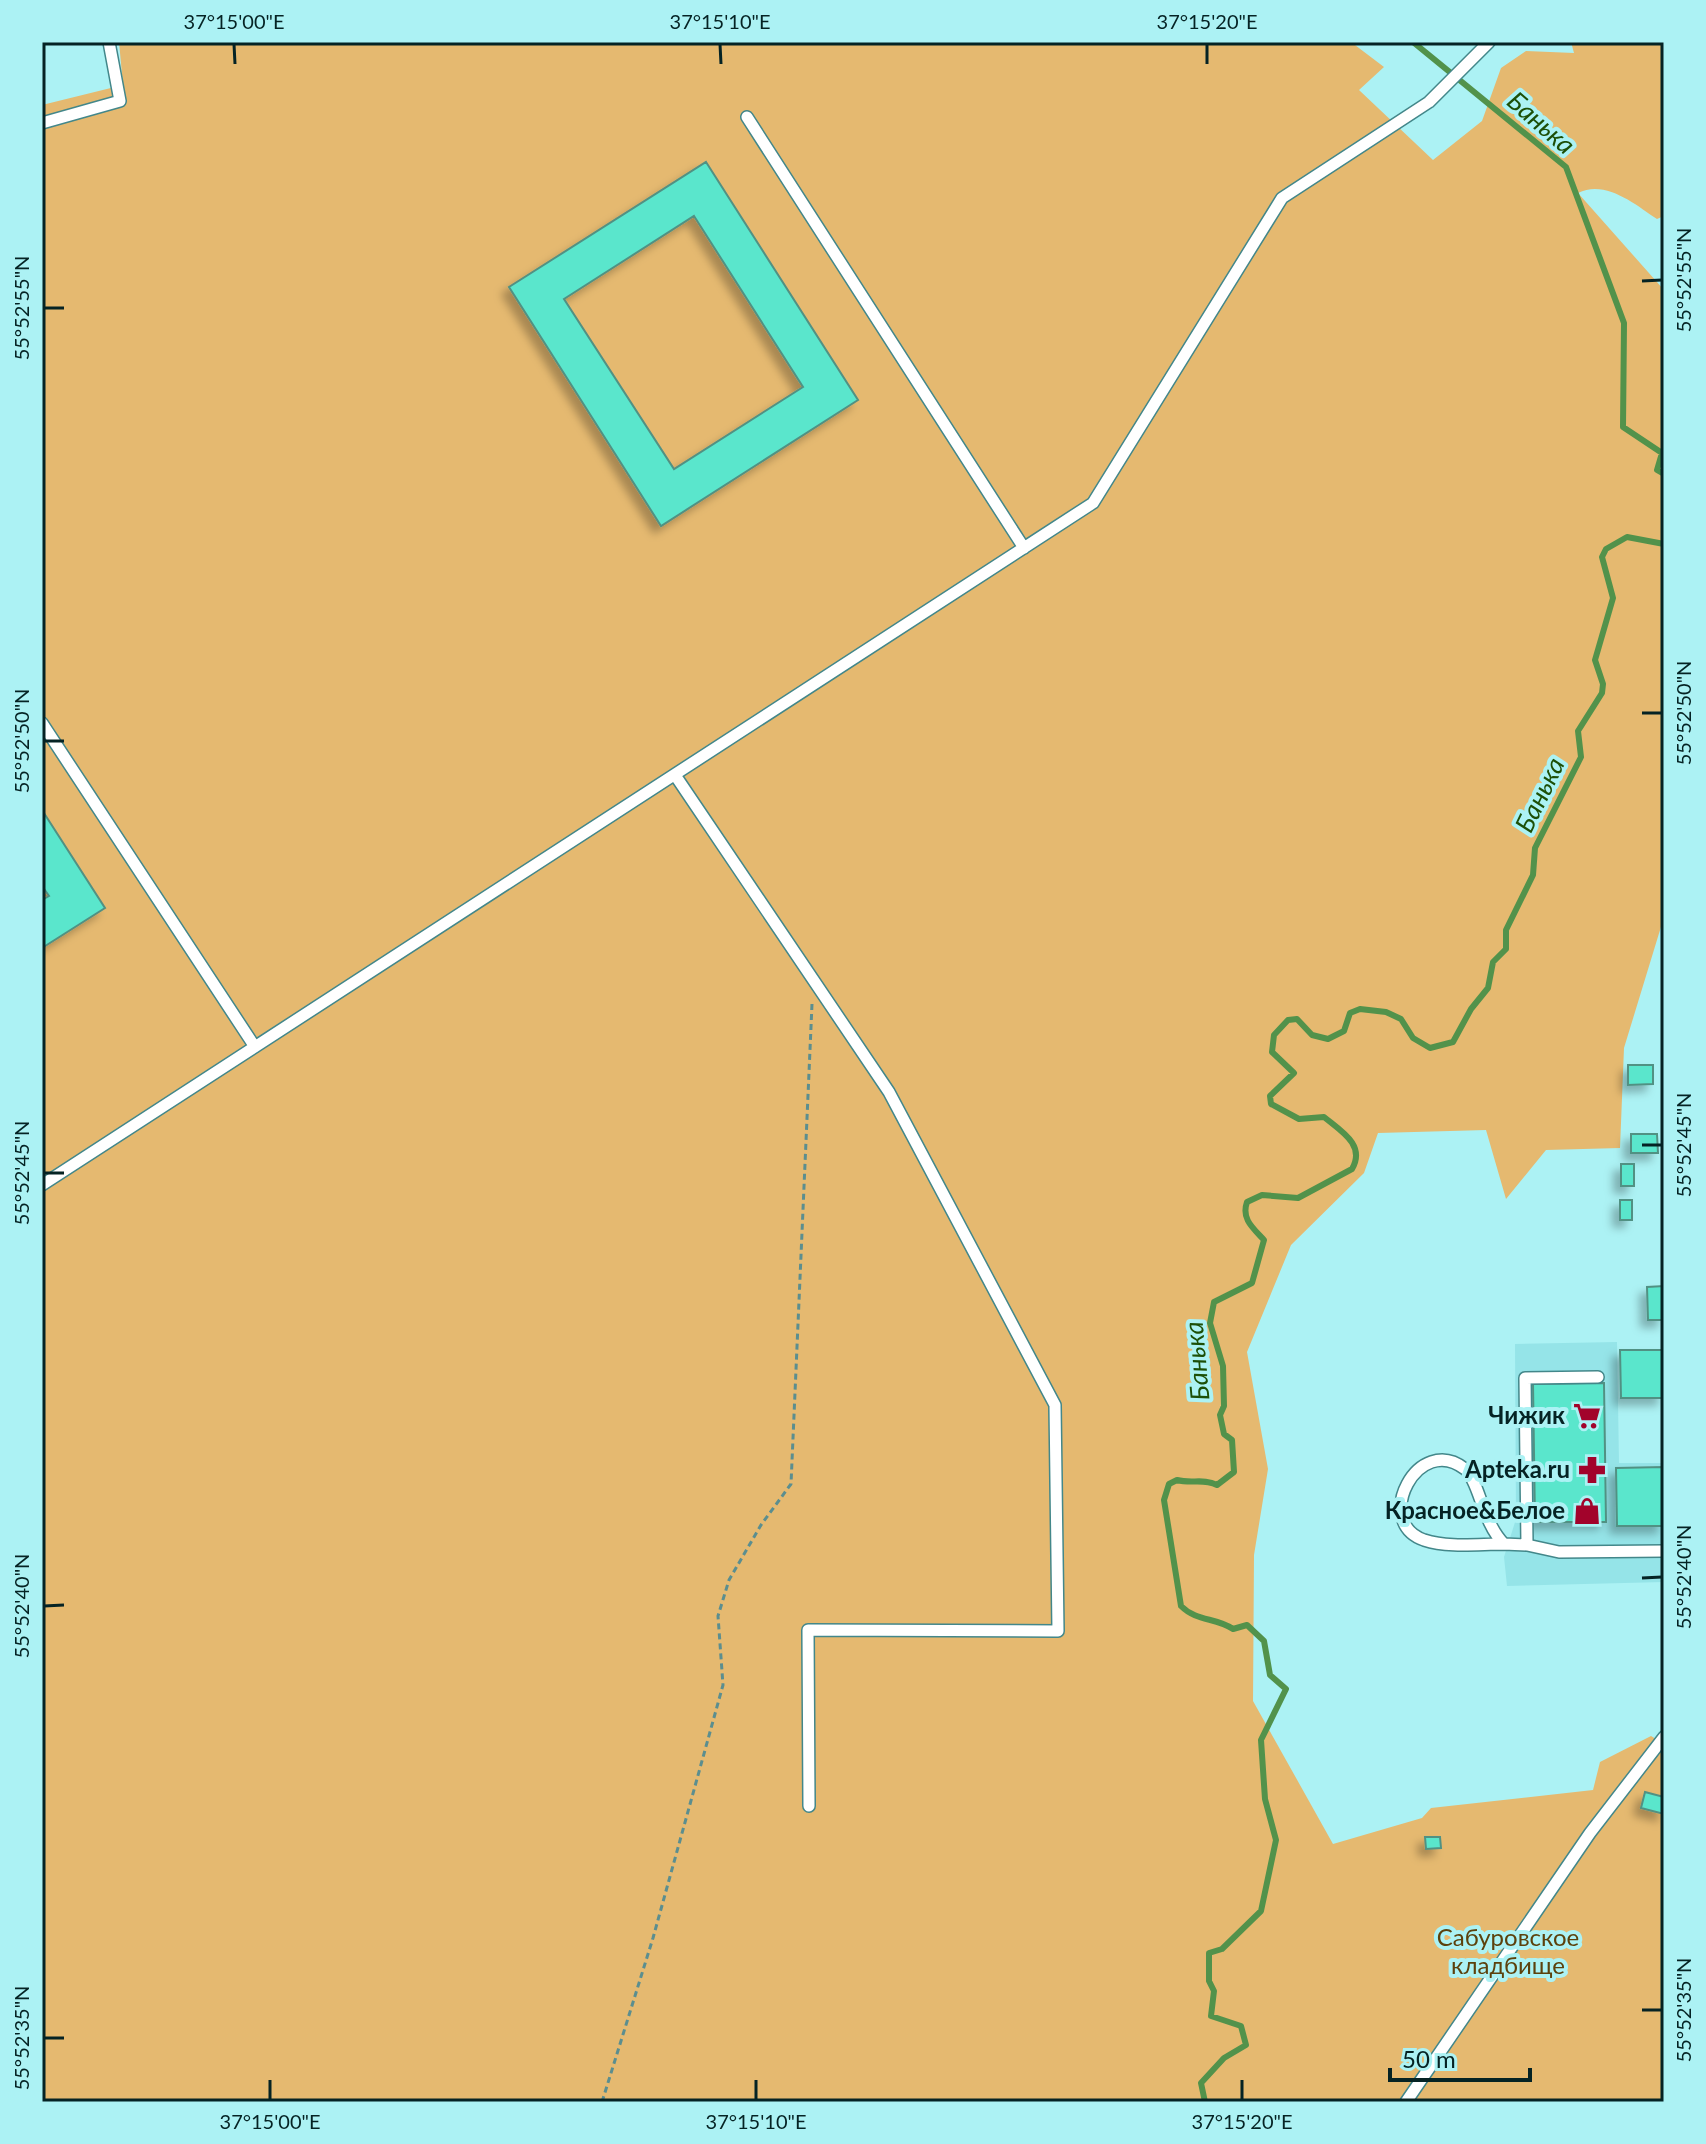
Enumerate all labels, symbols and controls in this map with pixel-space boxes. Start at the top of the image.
text: 37°15'00"E [184,9,284,33]
text: 37°15'10"E [670,9,770,33]
text: 37°15'20"E [1157,9,1257,33]
water label: Банька [1501,84,1582,160]
text: 55°52'55"N [1671,228,1695,332]
text: 55°52'55"N [9,256,33,360]
text: 55°52'50"N [1671,661,1695,765]
text: 55°52'50"N [9,689,33,793]
water label: Банька [1507,752,1571,837]
text: 55°52'45"N [1671,1093,1695,1197]
text: 55°52'45"N [9,1121,33,1225]
water label: Банька [1177,1320,1215,1402]
place label: Чижик [1488,1400,1565,1429]
supermarket icon: Чижик [1572,1401,1602,1431]
place label: Apteka.ru [1464,1454,1570,1483]
pharmacy icon: Apteka.ru [1577,1455,1607,1485]
place label: Красное&Белое [1385,1495,1565,1524]
shop icon: Красное&Белое [1572,1496,1602,1526]
text: 55°52'40"N [1671,1525,1695,1629]
text: 55°52'40"N [9,1554,33,1658]
park label: Сабуровское кладбище [1437,1922,1579,1979]
text: 55°52'35"N [1671,1958,1695,2062]
text: 55°52'35"N [9,1986,33,2090]
scale bar [1390,2032,1530,2082]
text: 50 m [1402,2044,1456,2073]
text: 37°15'00"E [220,2109,320,2133]
text: 37°15'10"E [706,2109,806,2133]
text: 37°15'20"E [1192,2109,1292,2133]

